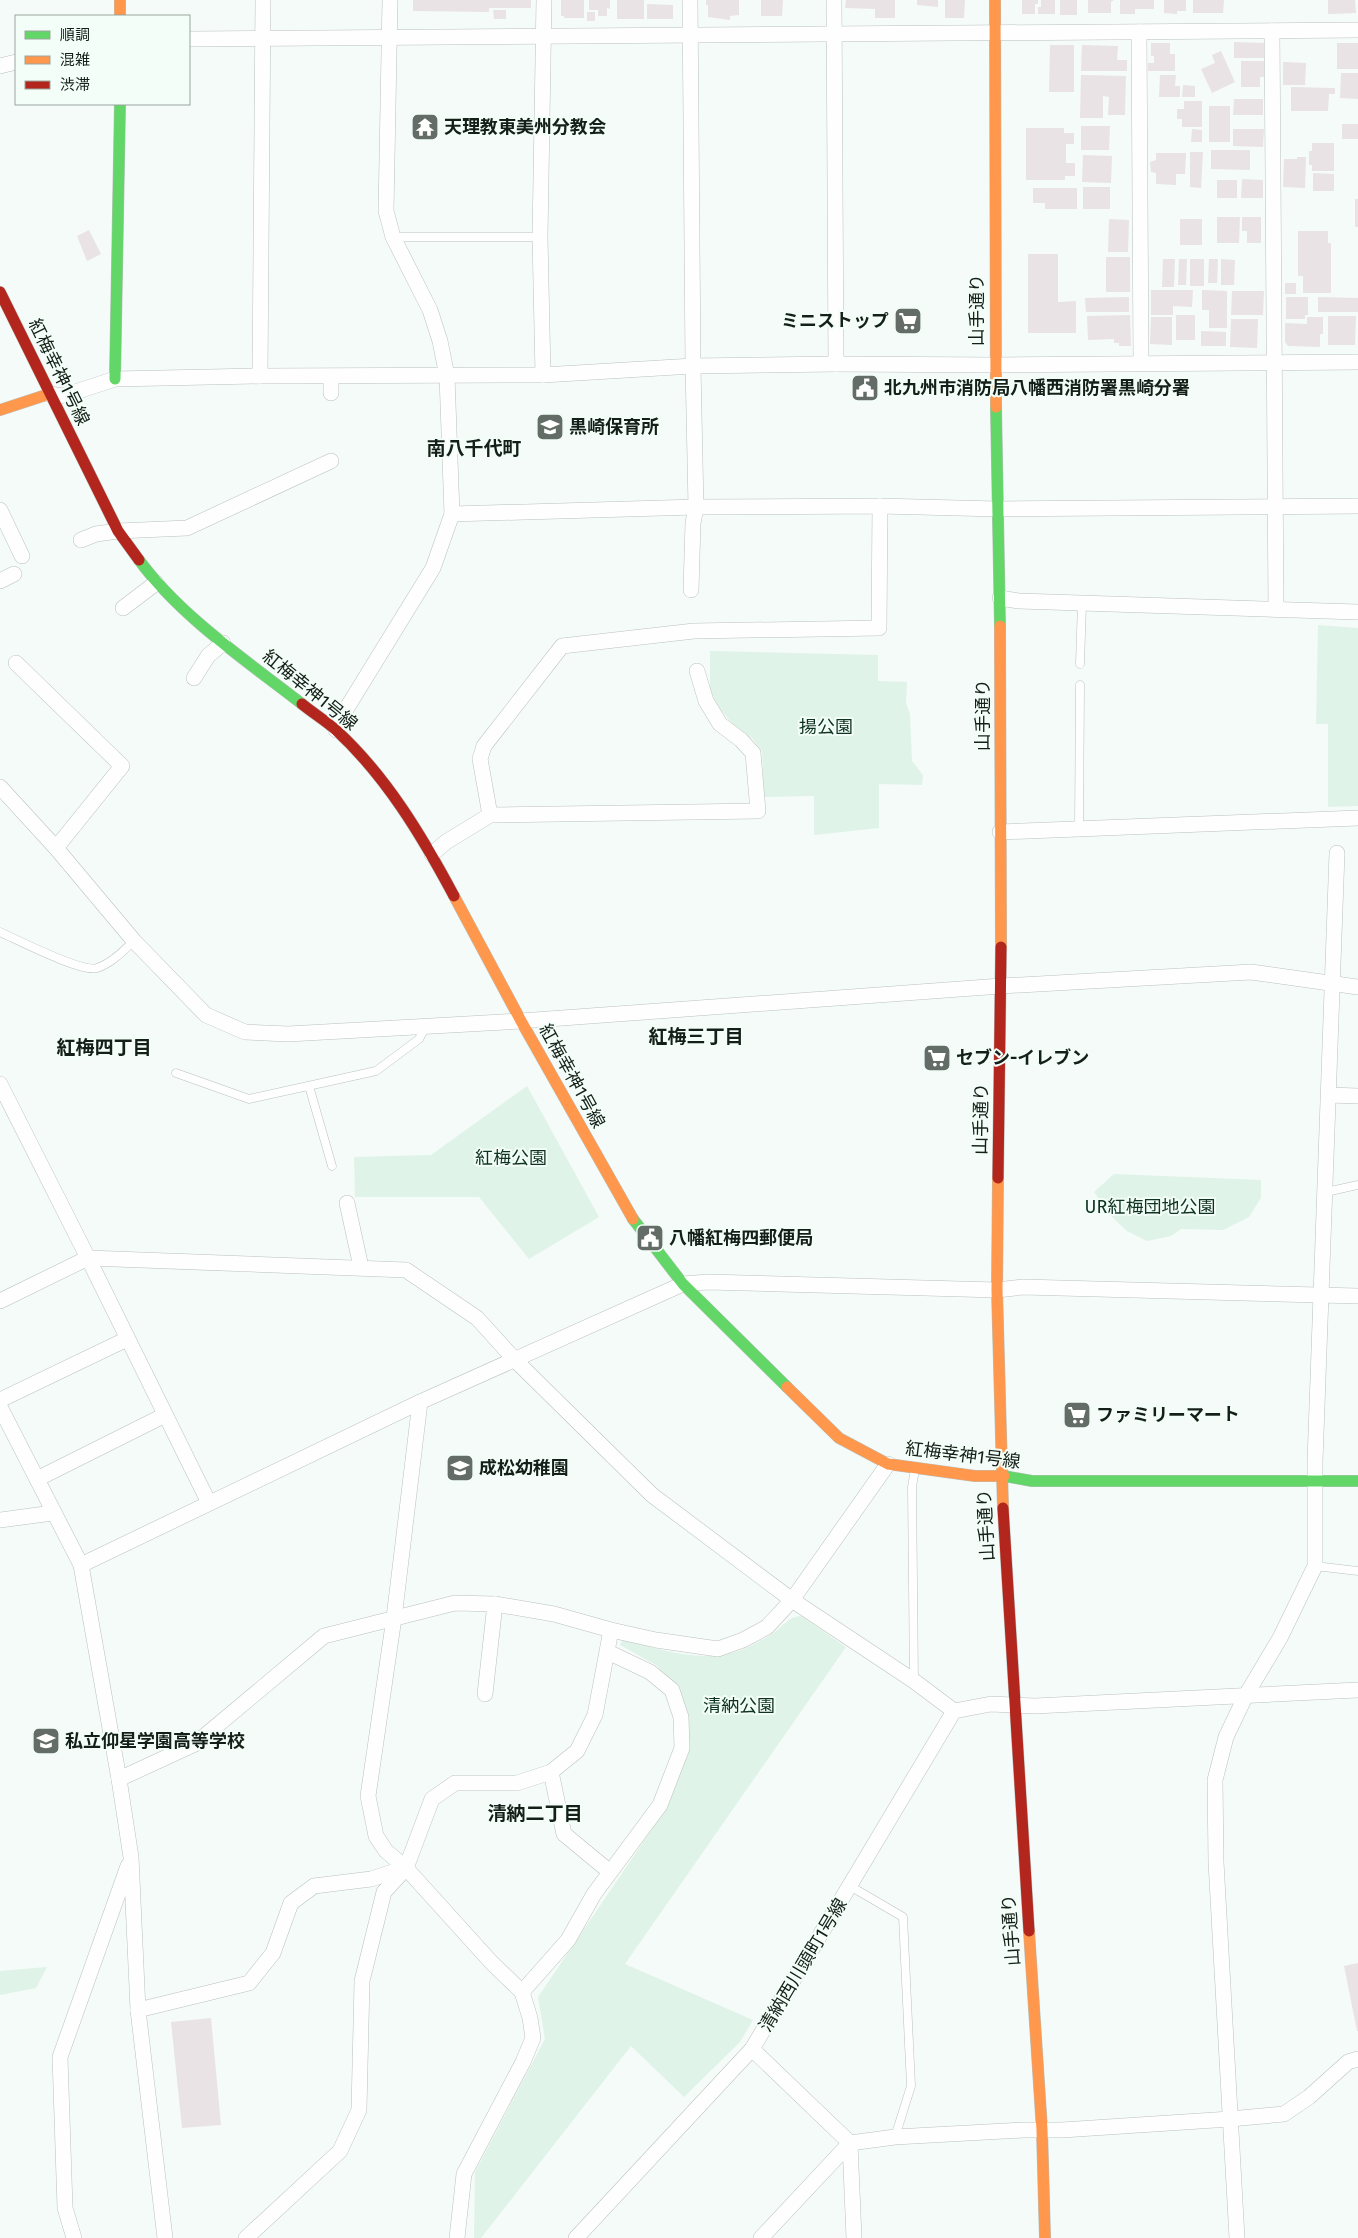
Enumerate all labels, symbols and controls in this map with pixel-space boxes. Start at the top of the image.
legend [15,15,190,105]
text: 順調 [60,26,90,44]
text: 混雑 [60,51,90,69]
text: 渋滞 [60,76,90,94]
temple icon: 天理教東美州分教会 [410,112,440,142]
place label: 天理教東美州分教会 [444,116,606,138]
street label: 山手通り [966,274,988,346]
supermarket icon: ミニストップ [893,306,923,336]
place label: ミニストップ [781,310,889,332]
street label: 紅梅幸神1号線 [24,315,94,429]
public building icon: 北九州市消防局八幡西消防署黒崎分署 [850,373,880,403]
place label: 北九州市消防局八幡西消防署黒崎分署 [884,377,1190,399]
school or university icon: 黒崎保育所 [535,412,565,442]
place label: 黒崎保育所 [569,416,659,438]
district label: 南八千代町 [426,437,522,460]
street label: 紅梅幸神1号線 [258,645,362,735]
street label: 山手通り [972,679,994,751]
park label: 揚公園 [799,716,853,738]
street label: 紅梅幸神1号線 [534,1020,610,1132]
district label: 紅梅三丁目 [648,1025,744,1048]
district label: 紅梅四丁目 [56,1036,152,1059]
supermarket icon: セブン-イレブン [922,1043,952,1073]
place label: セブン-イレブン [956,1047,1089,1069]
street label: 山手通り [969,1083,993,1155]
park label: 紅梅公園 [475,1147,547,1169]
park label: UR紅梅団地公園 [1085,1196,1215,1218]
public building icon: 八幡紅梅四郵便局 [635,1223,665,1253]
place label: 八幡紅梅四郵便局 [669,1227,813,1249]
supermarket icon: ファミリーマート [1062,1400,1092,1430]
place label: ファミリーマート [1096,1404,1240,1426]
street label: 紅梅幸神1号線 [904,1437,1022,1473]
school or university icon: 成松幼稚園 [445,1453,475,1483]
place label: 成松幼稚園 [479,1457,569,1479]
street label: 山手通り [973,1488,999,1562]
park label: 清納公園 [703,1695,775,1717]
school or university icon: 私立仰星学園高等学校 [31,1726,61,1756]
place label: 私立仰星学園高等学校 [65,1730,245,1752]
district label: 清納二丁目 [487,1802,583,1825]
street label: 山手通り [998,1893,1024,1967]
street label: 清納西川頭町1号線 [754,1894,852,2036]

